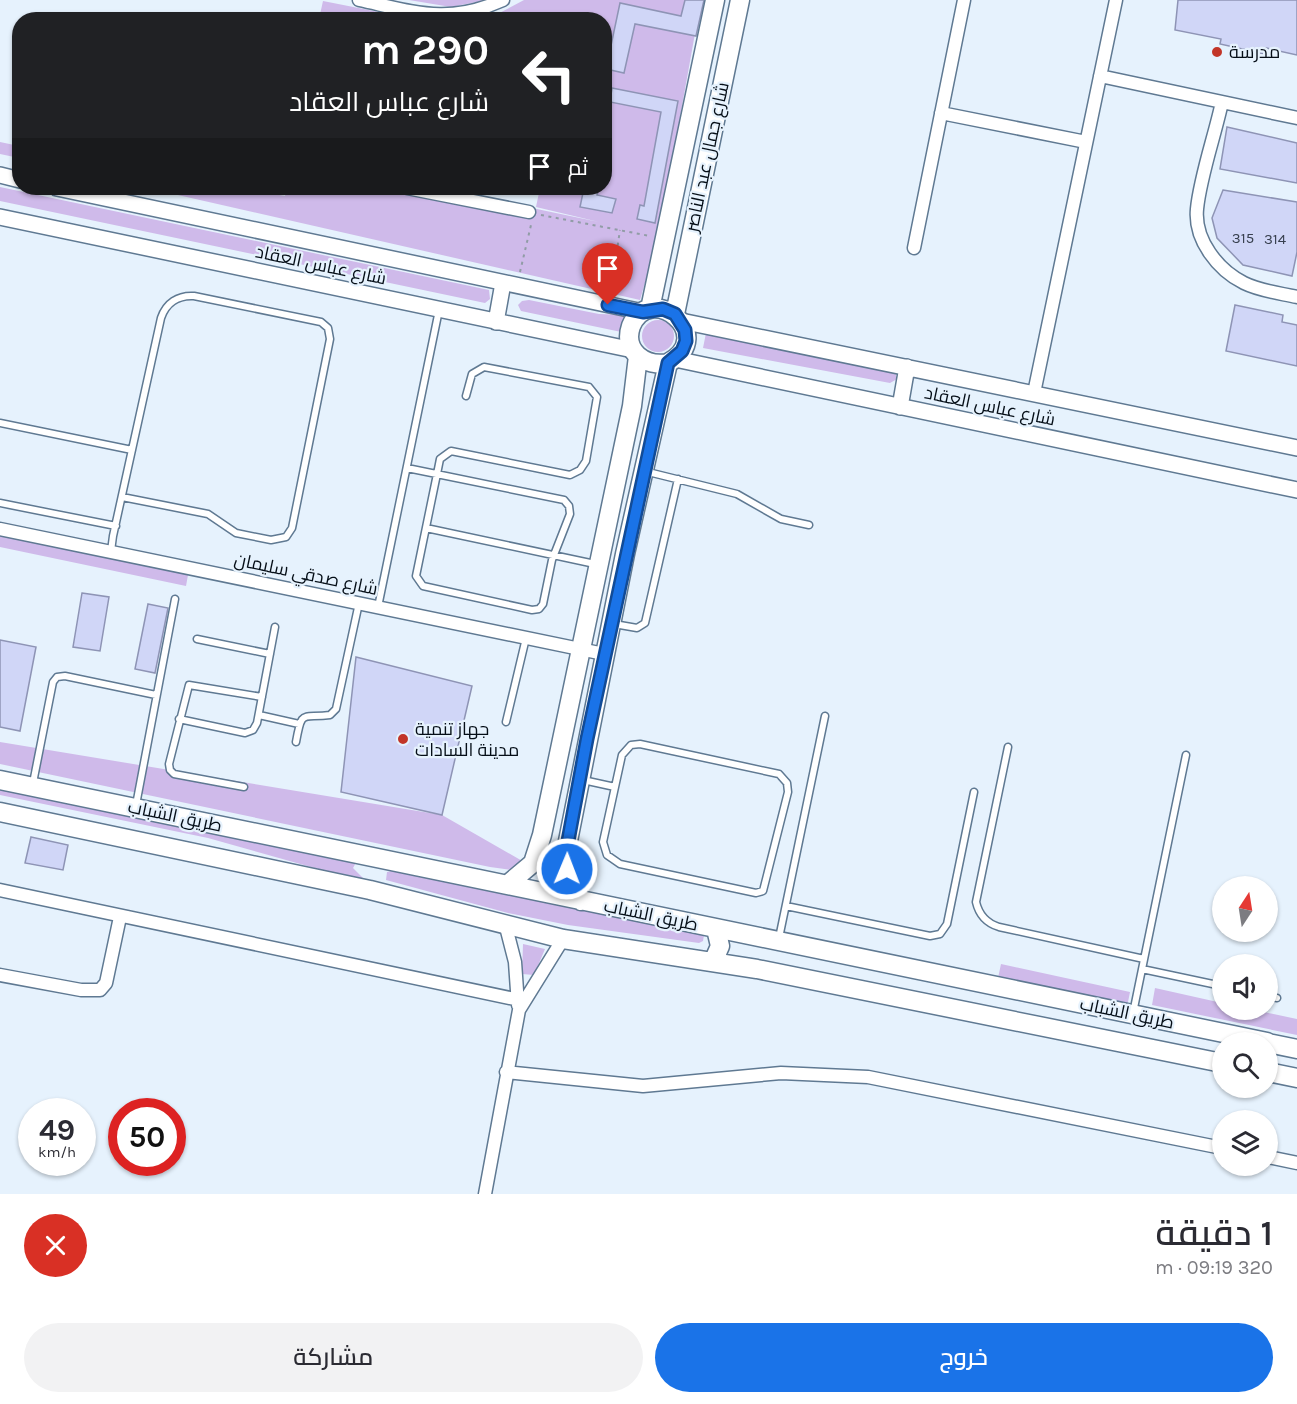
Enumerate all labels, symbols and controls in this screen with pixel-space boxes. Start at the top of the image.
text: 290 m [361,25,489,75]
icon: left [510,36,588,114]
place label: مدرسة [1229,41,1280,63]
marker: مدرسة [1210,45,1224,59]
street label: شارع جمال عبد الناصر [680,80,735,235]
text: شارع عباس العقاد [289,86,489,118]
icon: arrive [523,150,556,183]
text: ثم [568,155,588,181]
house number: 315 [1232,229,1254,247]
house number: 314 [1264,230,1287,248]
street label: شارع عباس العقاد [253,240,388,291]
pin [582,243,633,305]
icon: arrive [591,252,624,285]
street label: شارع عباس العقاد [922,381,1057,432]
street label: شارع صدقي سليمان [232,548,380,603]
place label: جهاز تنمية مدينة السادات [415,718,519,761]
marker: جهاز تنمية مدينة السادات [396,732,410,746]
street label: طريق الشباب [126,795,224,838]
position arrow [535,837,599,901]
north arrow [1212,876,1278,942]
map controls [1212,876,1278,1176]
street label: طريق الشباب [602,894,700,937]
button: sound [1212,954,1278,1020]
street label: طريق الشباب [1078,992,1176,1035]
button: search [1212,1032,1278,1098]
speed limit sign: 50 [108,1098,186,1176]
button: layers [1212,1110,1278,1176]
text: 49 [39,1112,75,1148]
text: km/h [38,1143,76,1161]
text: 1 دقيقة [1156,1212,1273,1254]
button: close [24,1214,87,1277]
text: 320 m · 09:19 [1155,1256,1273,1279]
button: مشاركة [24,1323,643,1392]
button: خروج [655,1323,1273,1392]

